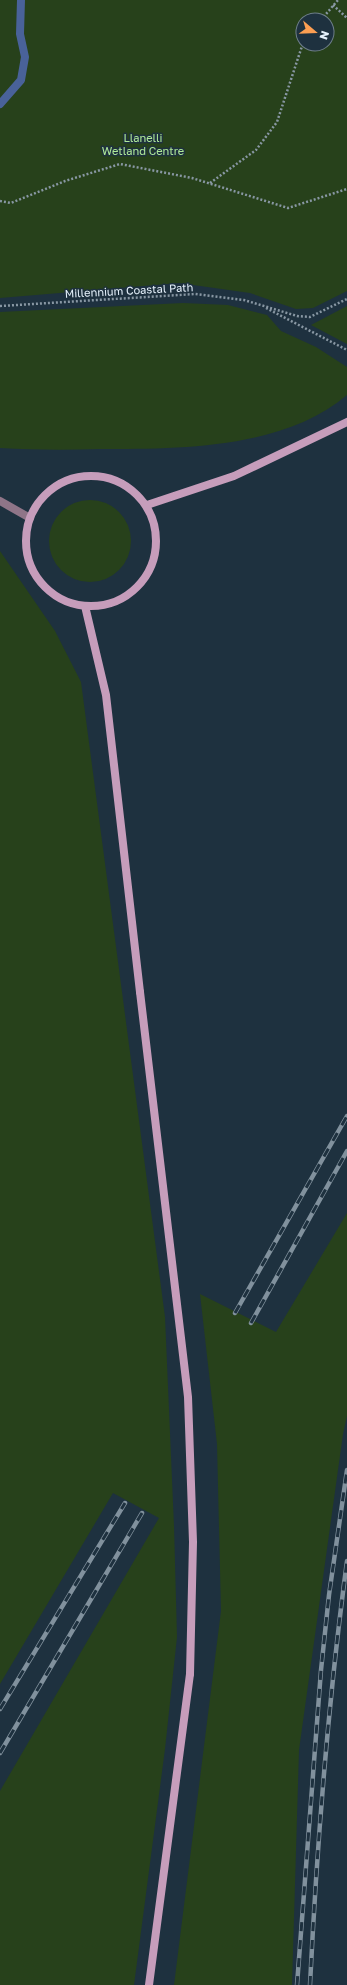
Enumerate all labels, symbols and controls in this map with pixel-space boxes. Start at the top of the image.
north arrow [295,12,335,52]
text: N [317,29,332,41]
park label: Llanelli Wetland Centre [102,131,184,157]
street label: Millennium Coastal Path [64,280,194,300]

